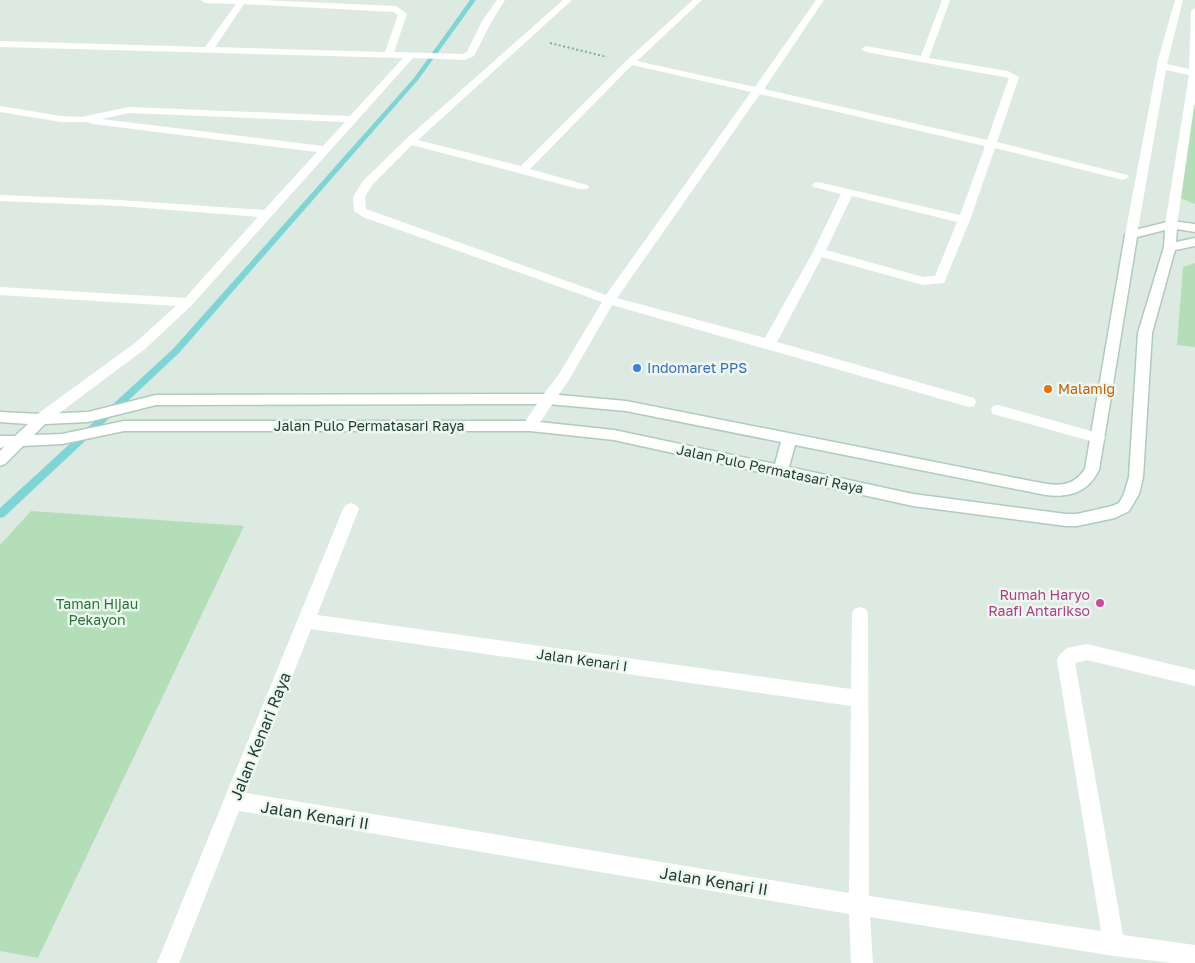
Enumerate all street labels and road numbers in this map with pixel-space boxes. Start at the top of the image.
street label: Jalan Pulo Permatasari Raya [274,417,464,434]
street label: Jalan Pulo Permatasari Raya [675,440,865,497]
street label: Jalan Kenari I [536,645,628,674]
street label: Jalan Kenari Raya [225,669,295,803]
street label: Jalan Kenari II [259,797,371,833]
street label: Jalan Kenari II [658,863,770,899]

